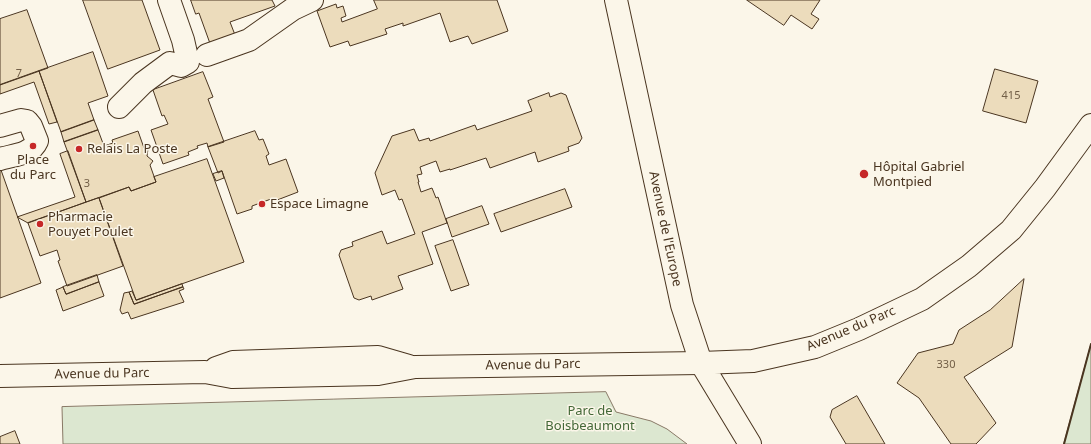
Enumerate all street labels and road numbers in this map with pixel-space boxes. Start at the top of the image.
street label: Avenue de l'Europe [645,170,685,288]
street label: Avenue du Parc [804,303,898,355]
street label: Avenue du Parc [485,356,581,374]
street label: Avenue du Parc [54,365,150,383]

